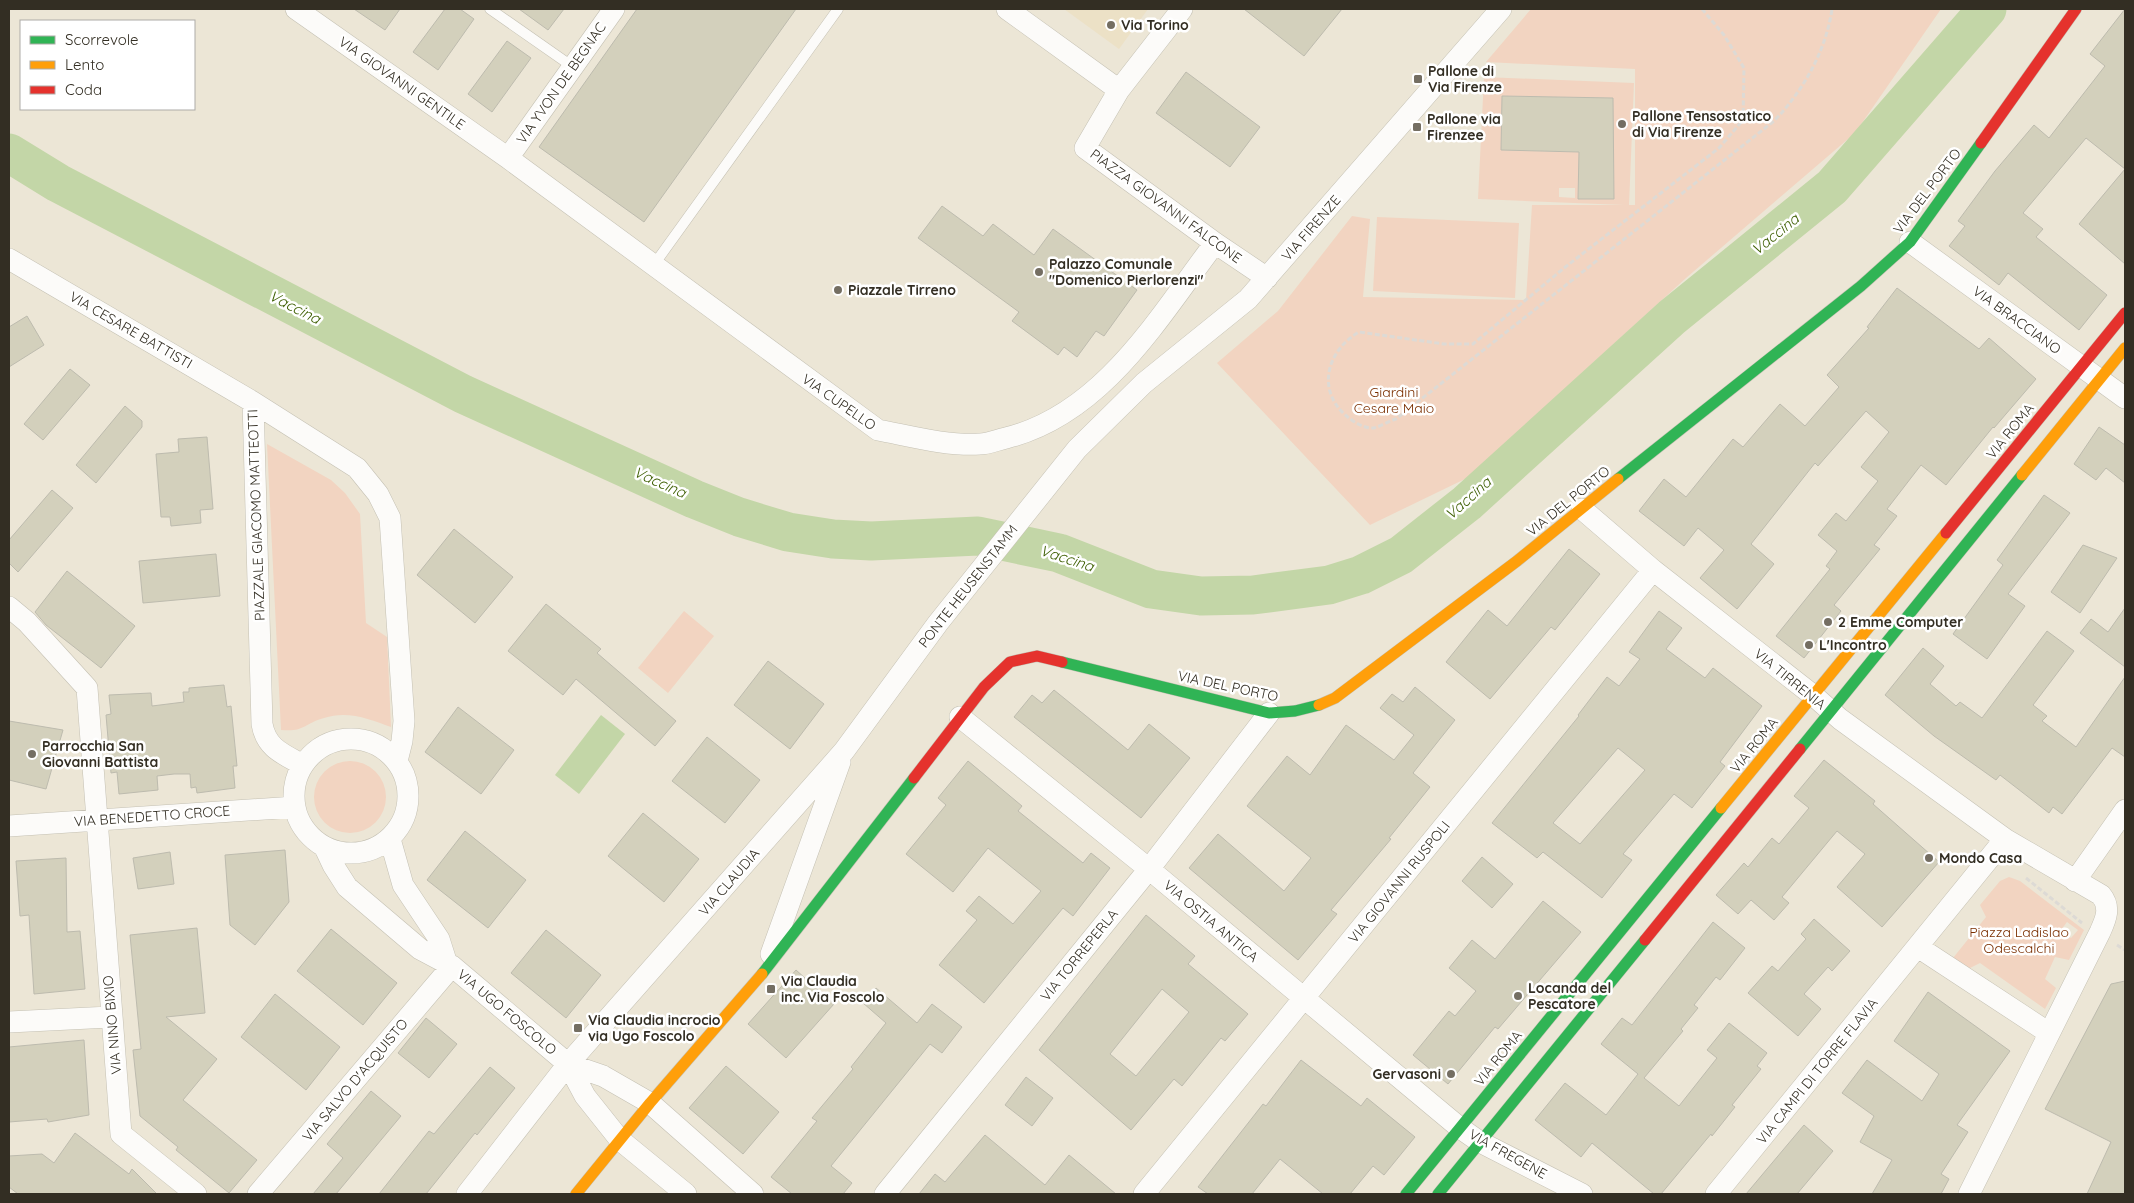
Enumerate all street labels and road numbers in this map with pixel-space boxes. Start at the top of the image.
street label: VIA YVON DE BEGNAC [512,19,610,147]
street label: VIA GIOVANNI GENTILE [335,33,469,134]
street label: PIAZZA GIOVANNI FALCONE [1087,145,1245,267]
street label: VIA DEL PORTO [1889,145,1965,237]
street label: VIA FIRENZE [1277,191,1345,265]
street label: VIA BRACCIANO [1969,282,2065,358]
street label: VIA CESARE BATTISTI [66,287,196,373]
street label: VIA CUPELLO [798,370,880,434]
street label: VIA ROMA [1982,400,2038,462]
street label: PIAZZALE GIACOMO MATTEOTTI [243,409,269,621]
street label: VIA DEL PORTO [1523,462,1614,540]
street label: PONTE HEUSENSTAMM [914,521,1022,651]
street label: VIA TIRRENIA [1750,645,1830,713]
street label: VIA DEL PORTO [1176,667,1280,705]
street label: VIA ROMA [1726,714,1782,776]
street label: VIA BENEDETTO CROCE [73,802,231,830]
street label: VIA GIOVANNI RUSPOLI [1344,817,1454,947]
street label: VIA CLAUDIA [695,844,763,920]
street label: VIA OSTIA ANTICA [1160,876,1262,966]
street label: VIA TORREPERLA [1036,905,1122,1005]
street label: VIA UGO FOSCOLO [454,965,561,1059]
street label: VIA NINO BIXIO [99,974,125,1075]
street label: VIA CAMPI DI TORRE FLAVIA [1752,994,1882,1148]
street label: VIA SALVO D'ACQUISTO [298,1015,412,1145]
street label: VIA ROMA [1470,1027,1526,1089]
street label: VIA FREGENE [1466,1125,1550,1183]

